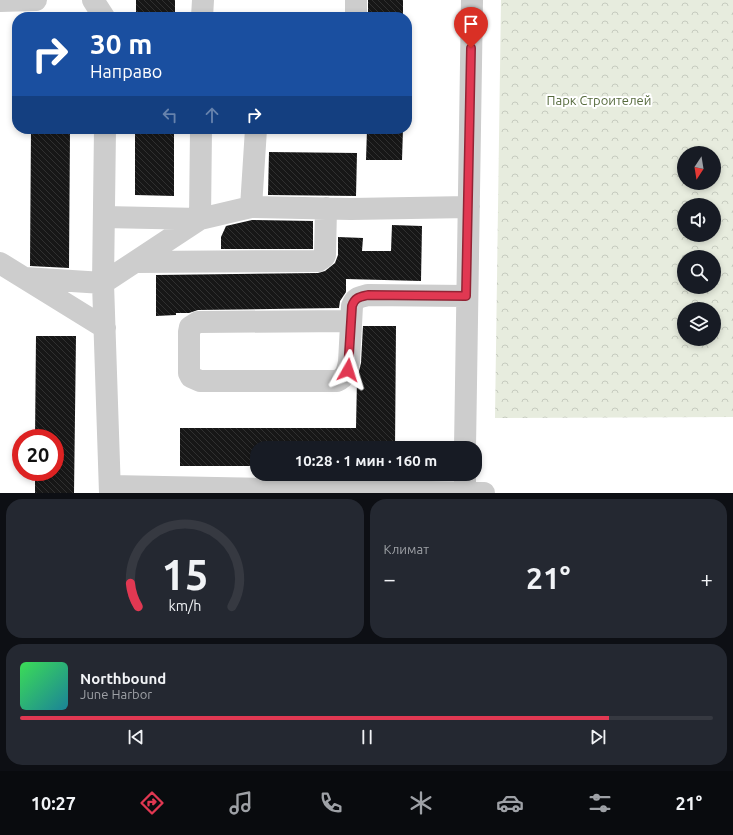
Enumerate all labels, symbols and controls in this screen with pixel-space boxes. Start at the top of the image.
pin [454,7.0,488,48]
icon: arrive [460,13,482,35]
icon: right [24,28,76,80]
text: 30 m [90,28,152,59]
text: Направо [90,61,162,81]
park label: Парк Строителей [547,93,651,107]
icon: left [159,104,181,126]
icon: ahead [201,104,223,126]
icon: right [243,104,265,126]
north arrow [677,146,721,190]
map controls [677,146,721,346]
button: sound [677,198,721,242]
button: search [677,250,721,294]
button: layers [677,302,721,346]
position arrow [327,349,369,391]
speed limit sign: 20 [12,429,64,481]
text: 10:28 · 1 мин · 160 m [295,452,437,469]
text: Климат [384,542,429,556]
text: 15 [161,550,208,597]
text: 21° [526,561,570,595]
text: − [384,566,396,591]
text: + [701,566,713,591]
text: km/h [168,597,201,613]
text: Northbound [80,670,166,687]
text: June Harbor [80,687,152,701]
icon: previous [125,726,147,748]
icon: pause [356,726,378,748]
icon: next [587,726,609,748]
icon: directions [138,789,166,817]
icon: music [227,789,255,817]
icon: phone [317,789,345,817]
icon: climate [407,789,435,817]
icon: car [496,789,524,817]
icon: filters [586,789,614,817]
text: 10:27 [31,793,76,813]
text: 21° [675,793,702,813]

